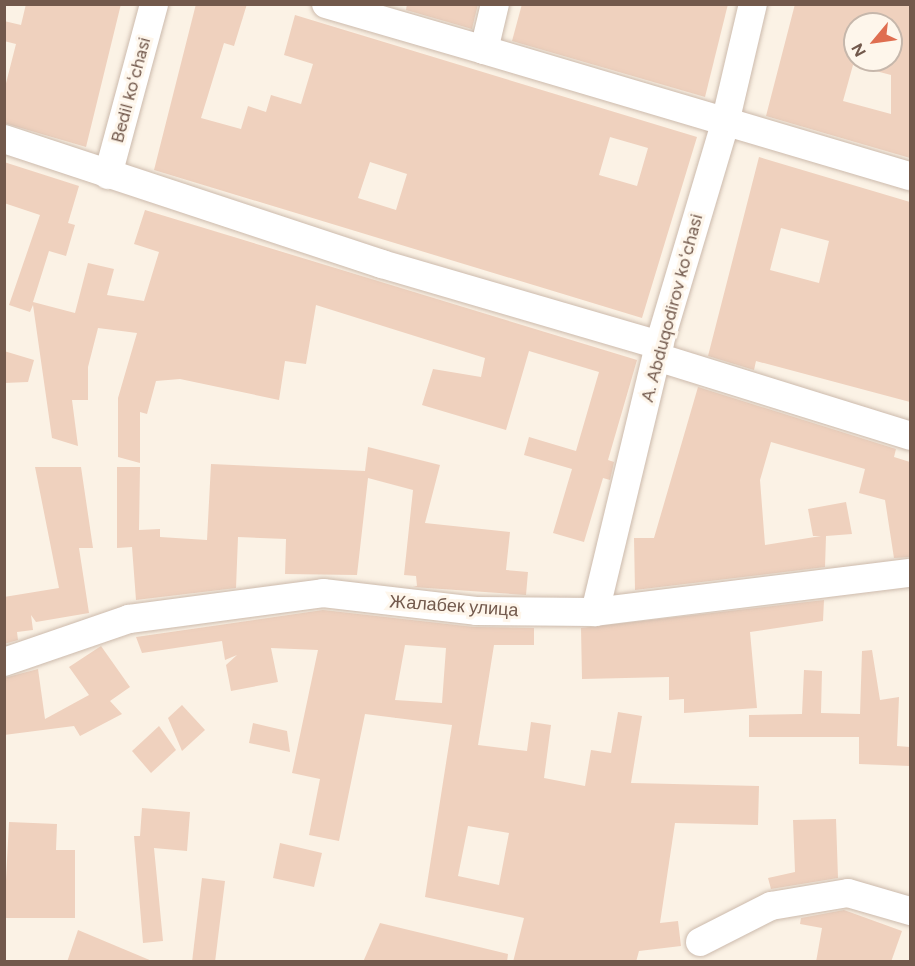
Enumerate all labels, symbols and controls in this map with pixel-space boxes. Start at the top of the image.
north arrow [843,12,903,72]
street label: Bedil koʻchasi [107,35,155,145]
text: N [847,40,870,60]
street label: A. Abduqodirov koʻchasi [636,212,708,404]
street label: Жалабек улица [389,591,519,621]

